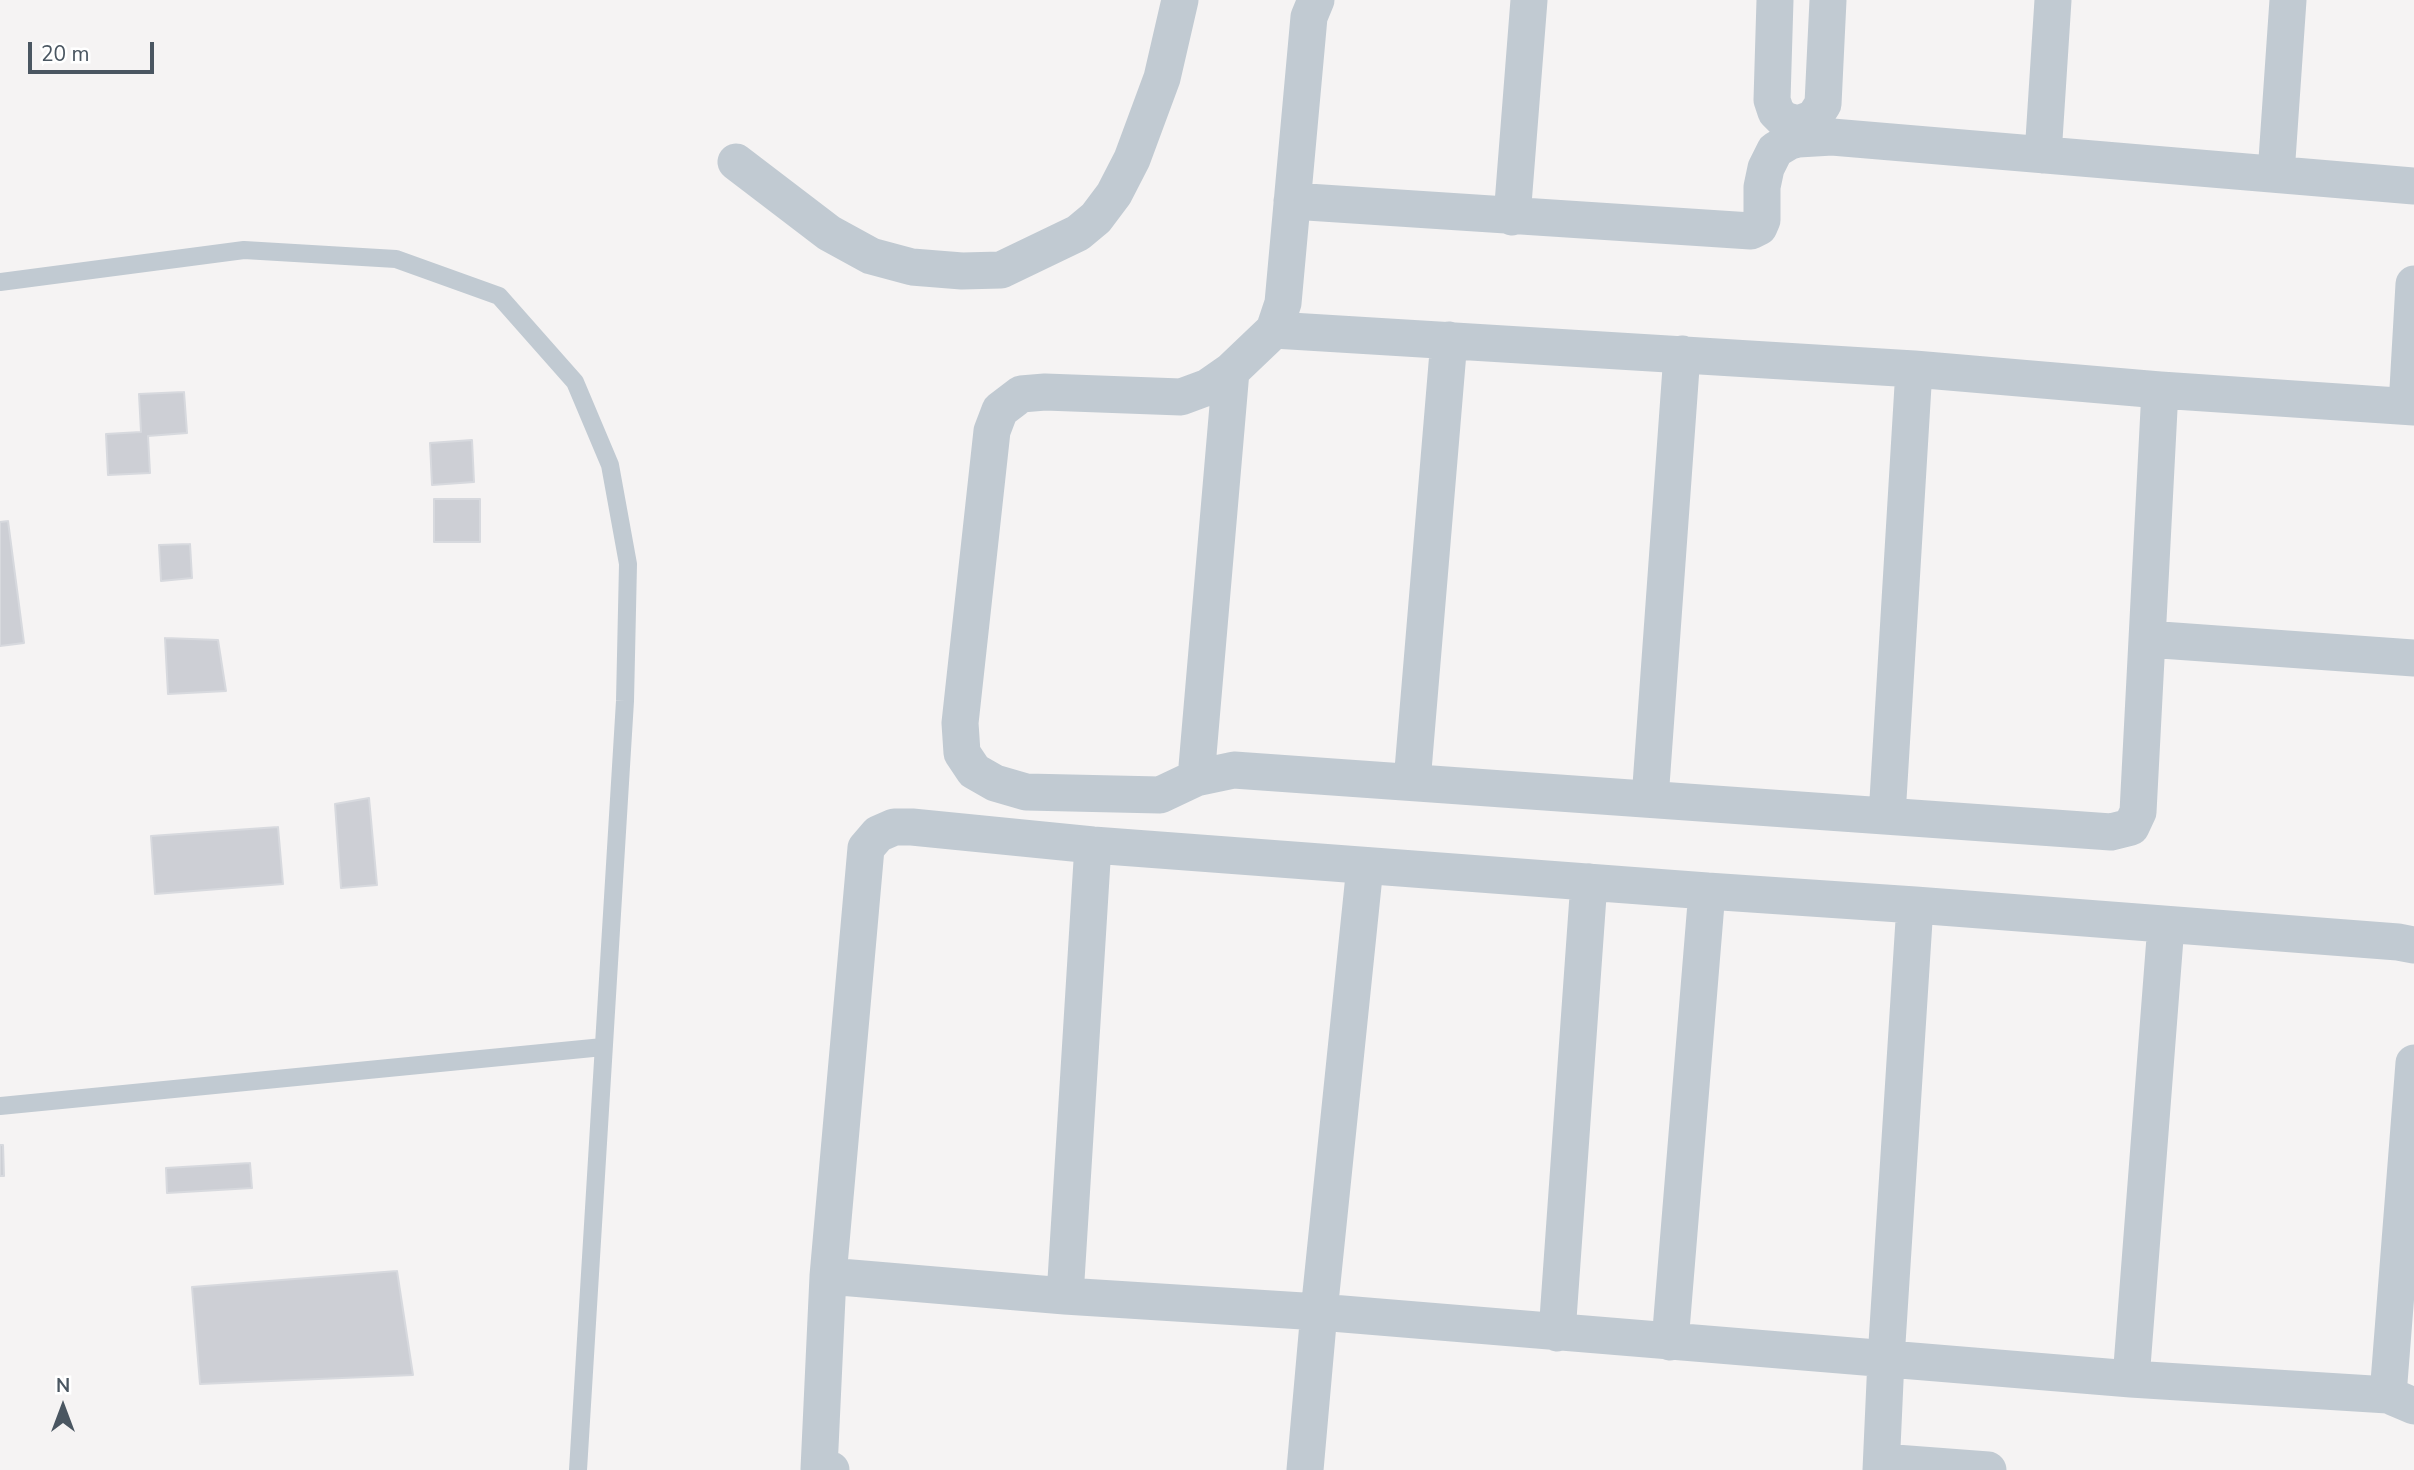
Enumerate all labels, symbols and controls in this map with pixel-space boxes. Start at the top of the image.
scale bar [32,28,158,72]
text: 20 m [41,40,90,68]
north arrow [28,1372,98,1442]
text: N [56,1373,70,1399]

